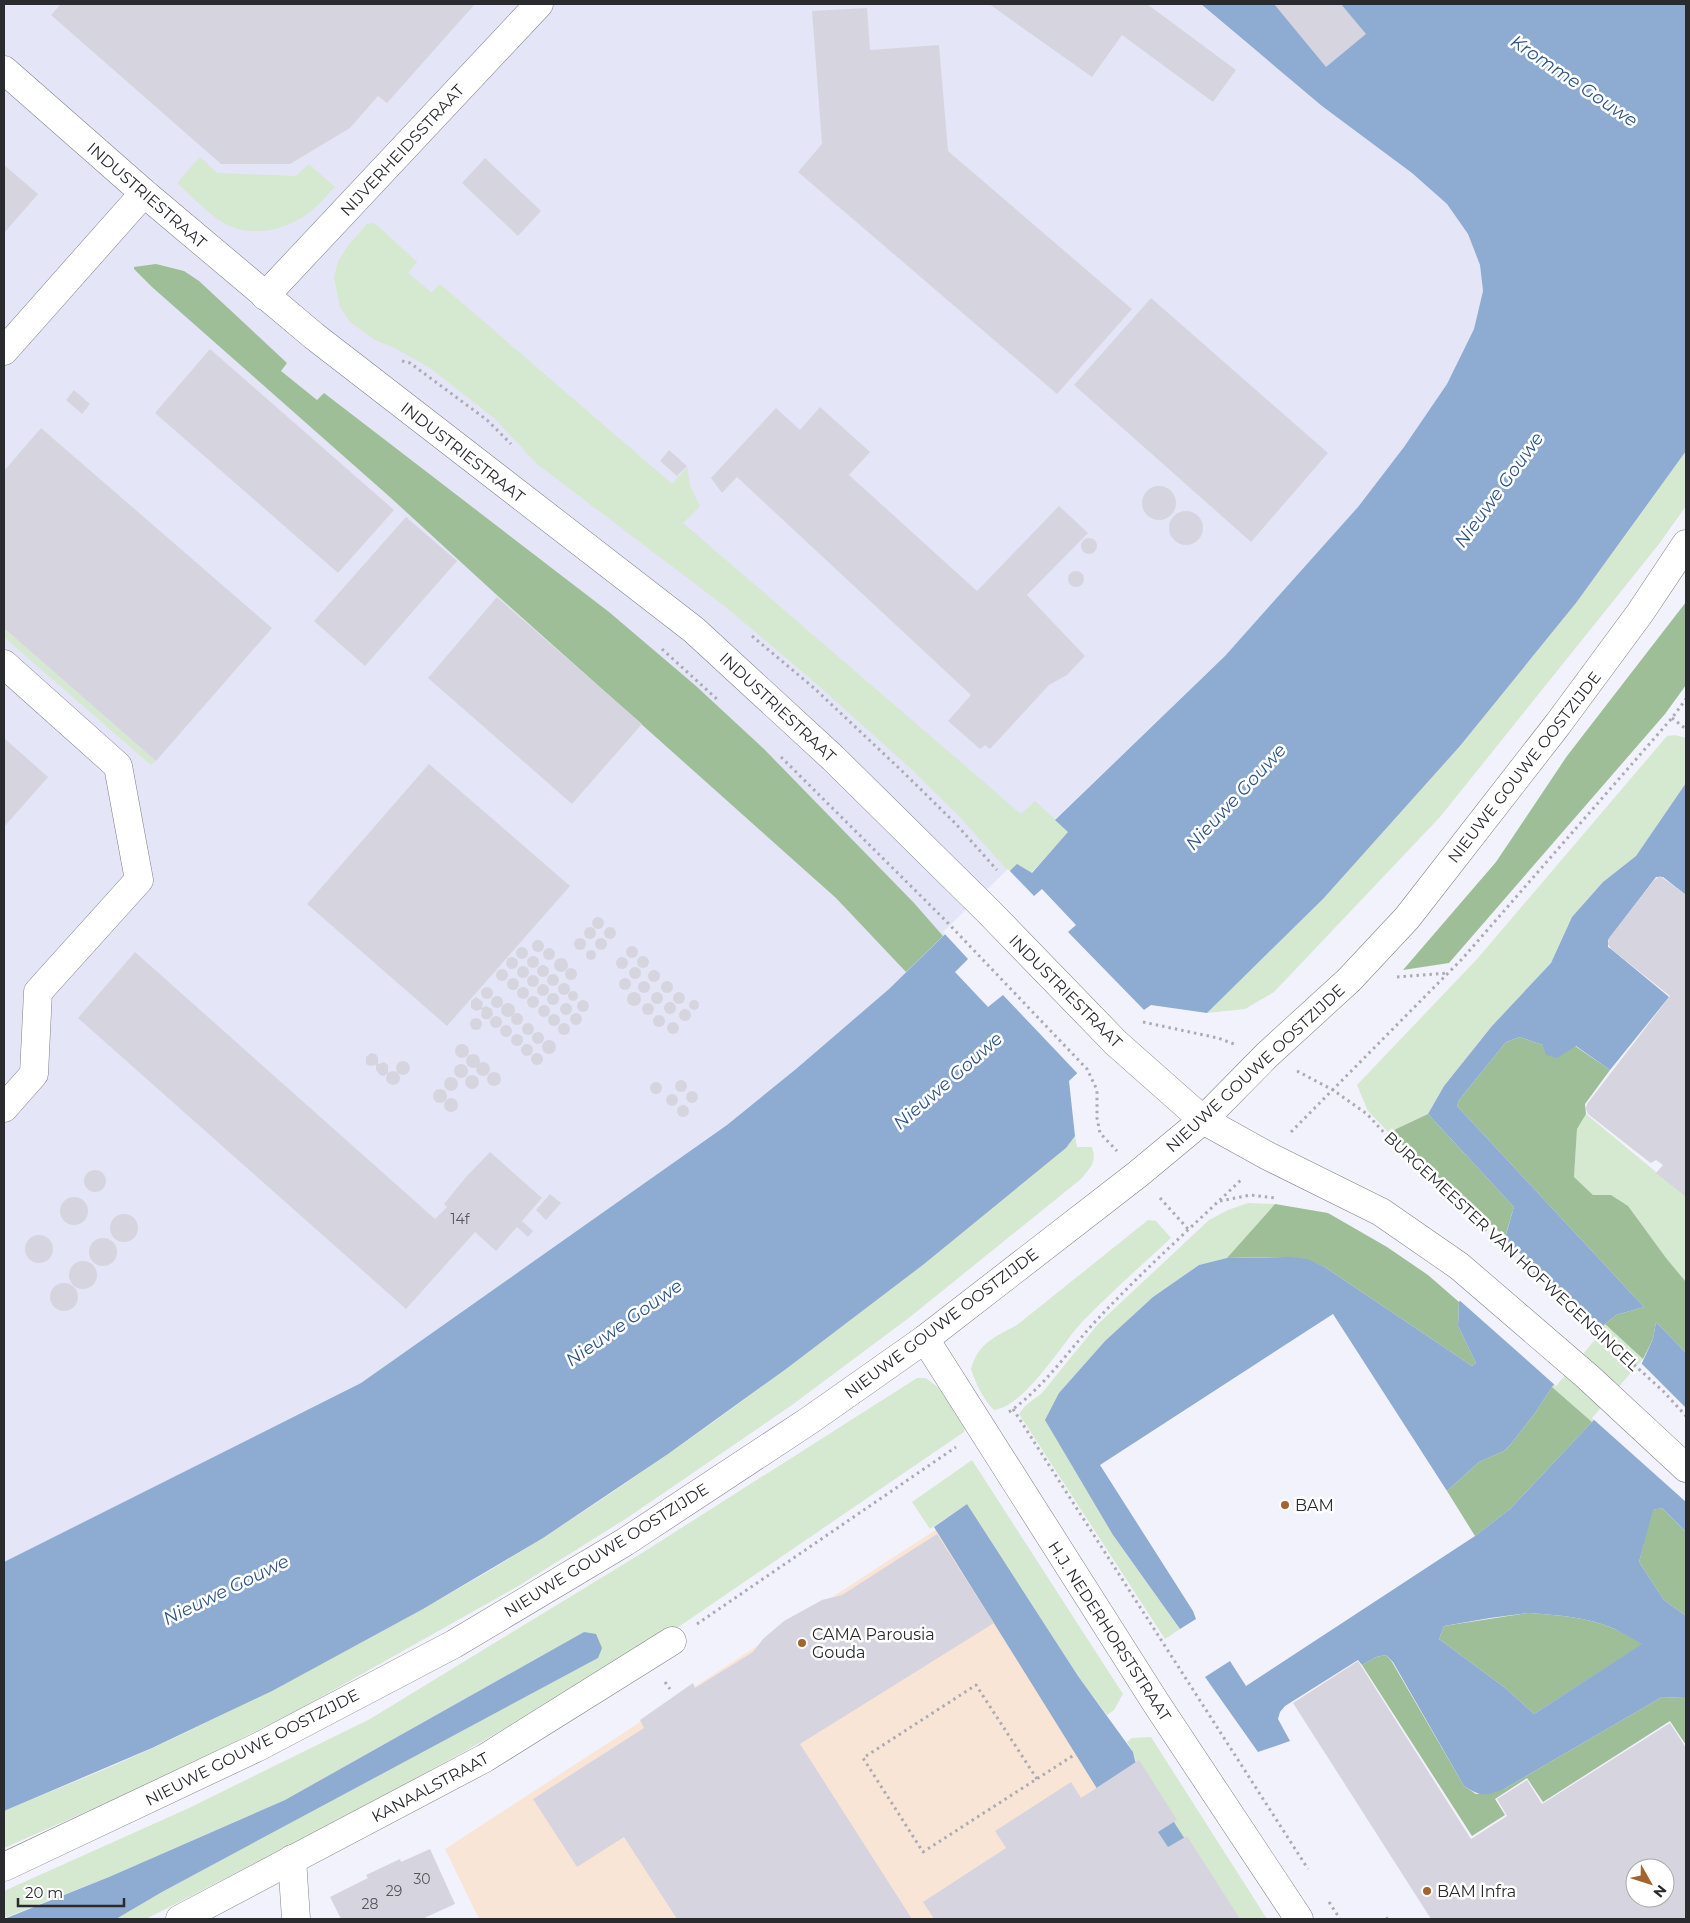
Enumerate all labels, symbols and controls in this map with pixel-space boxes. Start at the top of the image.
water label: Kromme Gouwe [1506,30,1642,132]
street label: NIJVERHEIDSSTRAAT [336,80,469,220]
street label: INDUSTRIESTRAAT [83,138,211,253]
street label: INDUSTRIESTRAAT [397,398,529,507]
water label: Nieuwe Gouwe [1450,428,1548,552]
street label: INDUSTRIESTRAAT [716,649,840,767]
street label: NIEUWE GOUWE OOSTZIJDE [1444,668,1605,867]
water label: Nieuwe Gouwe [1181,739,1291,855]
street label: INDUSTRIESTRAAT [1005,931,1127,1052]
street label: NIEUWE GOUWE OOSTZIJDE [1162,980,1349,1156]
water label: Nieuwe Gouwe [889,1028,1007,1134]
street label: BURGEMEESTER VAN HOFWEGENSINGEL [1380,1128,1643,1375]
house number: 14f [450,1210,471,1228]
street label: NIEUWE GOUWE OOSTZIJDE [841,1244,1042,1402]
water label: Nieuwe Gouwe [561,1275,687,1371]
street label: NIEUWE GOUWE OOSTZIJDE [501,1479,712,1621]
place label: BAM [1295,1496,1334,1515]
marker: BAM [1279,1499,1291,1511]
street label: H.J. NEDERHORSTSTRAAT [1044,1538,1175,1726]
water label: Nieuwe Gouwe [159,1550,293,1630]
place label: CAMA Parousia Gouda [812,1625,935,1662]
marker: CAMA Parousia Gouda [796,1637,808,1649]
street label: NIEUWE GOUWE OOSTZIJDE [142,1685,362,1810]
street label: KANAALSTRAAT [368,1748,493,1826]
north arrow [1625,1858,1675,1908]
house number: 30 [413,1870,431,1888]
scale bar [18,1876,124,1908]
text: N [1650,1881,1671,1901]
house number: 29 [386,1882,402,1900]
place label: BAM Infra [1437,1882,1516,1901]
text: 20 m [25,1883,63,1902]
marker: BAM Infra [1421,1885,1433,1897]
house number: 28 [362,1895,379,1913]

